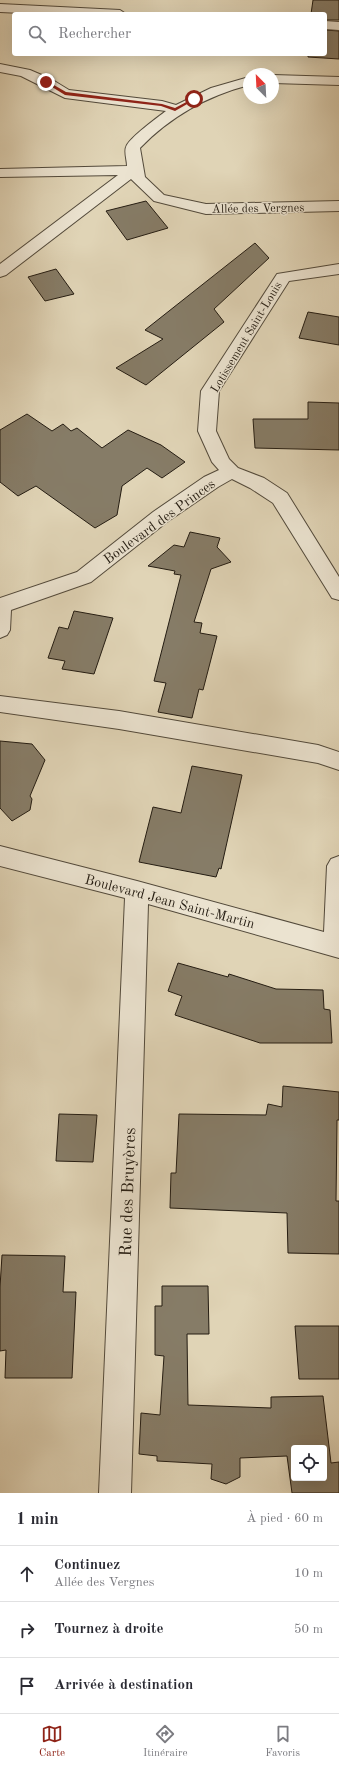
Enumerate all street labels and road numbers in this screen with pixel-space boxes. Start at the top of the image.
street label: Allée des Vergnes [212,202,304,216]
street label: Lotissement Saint-Louis [209,280,285,395]
street label: Boulevard des Princes [101,477,218,567]
street label: Boulevard Jean Saint-Martin [83,873,257,932]
street label: Rue des Bruyères [118,1127,139,1257]

